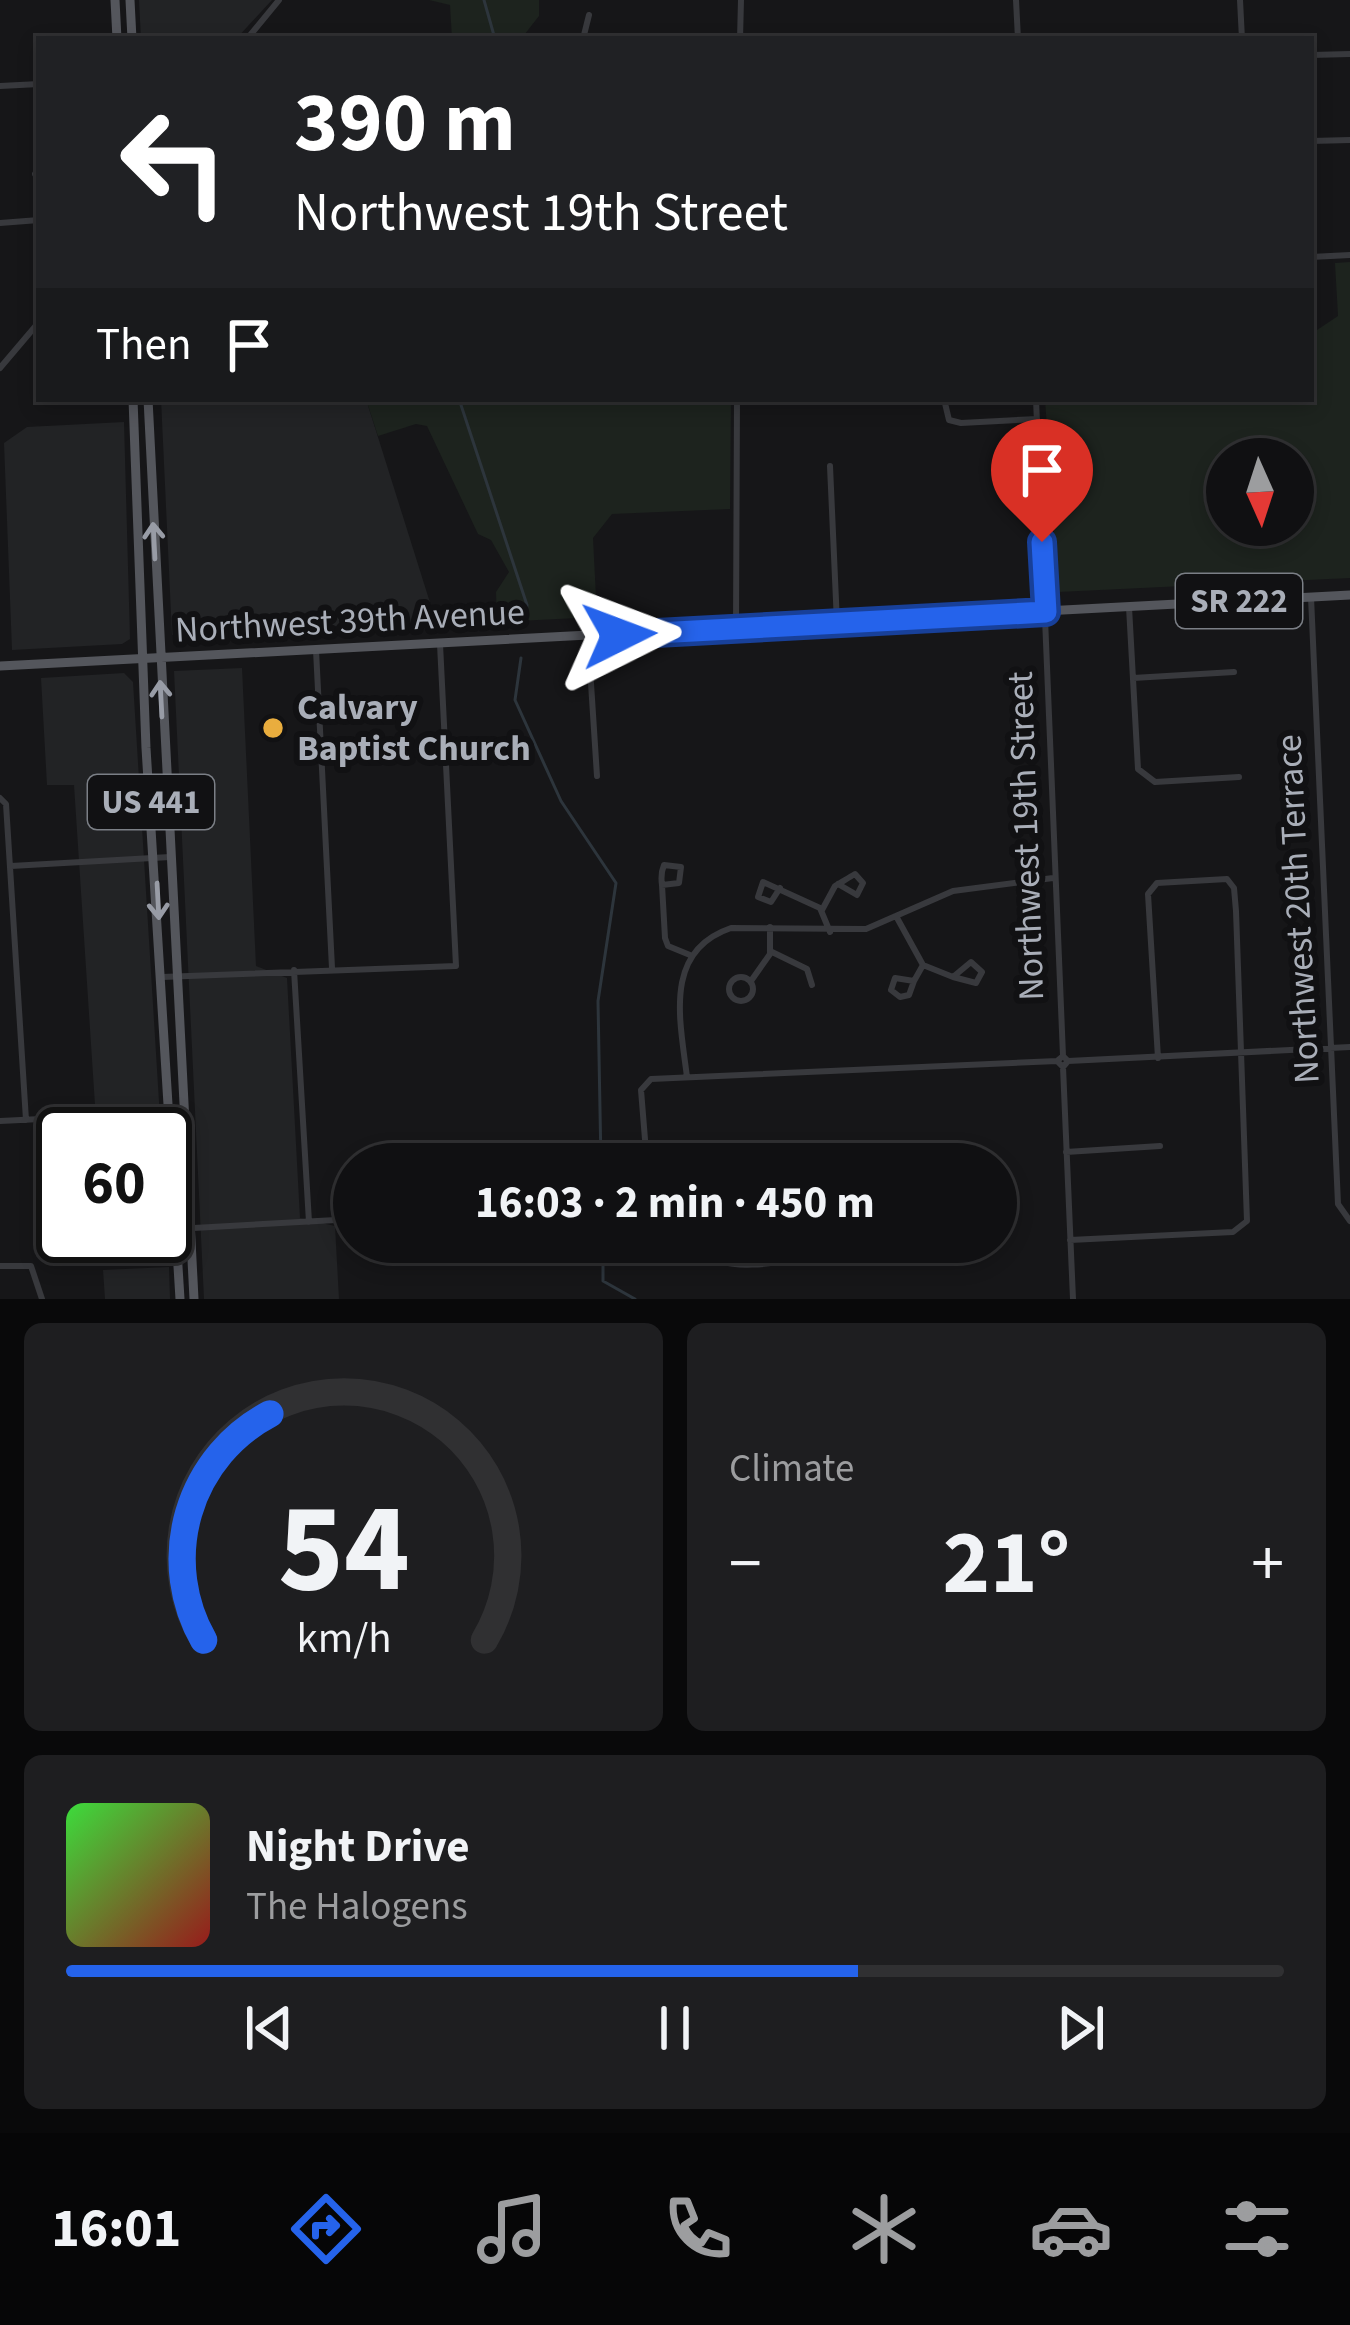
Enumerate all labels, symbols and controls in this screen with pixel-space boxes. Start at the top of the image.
text: 390 m [294,64,516,184]
icon: left [96,84,252,240]
text: Northwest 19th Street [294,175,788,252]
icon: arrive [216,312,282,378]
text: Then [96,313,192,377]
pin [991,419,1093,542]
icon: arrive [1009,437,1075,503]
north arrow [1206,438,1314,546]
map controls [1206,438,1314,546]
one-way arrow [142,522,165,561]
position arrow [556,572,682,698]
road number: SR 222 [1176,574,1302,628]
street label: Northwest 39th Avenue [174,586,526,656]
street label: Northwest 19th Street [995,671,1057,1001]
one-way arrow [150,680,173,719]
place label: Calvary Baptist Church [297,682,531,774]
marker: Calvary Baptist Church [260,715,286,741]
street label: Northwest 20th Terrace [1263,733,1333,1085]
road number: US 441 [88,775,214,829]
one-way arrow [147,881,170,920]
speed limit sign: 60 [36,1107,192,1263]
text: 16:03 · 2 min · 450 m [475,1171,875,1235]
text: Climate [729,1441,854,1497]
text: 54 [278,1461,409,1639]
text: 21° [943,1500,1070,1628]
text: − [729,1517,762,1611]
text: + [1251,1517,1284,1611]
text: km/h [296,1608,391,1669]
text: Night Drive [246,1815,470,1879]
text: The Halogens [246,1879,468,1935]
icon: previous [236,1995,302,2061]
icon: pause [642,1995,708,2061]
icon: next [1048,1995,1114,2061]
icon: directions [284,2187,368,2271]
icon: music [470,2187,554,2271]
icon: phone [656,2187,740,2271]
icon: climate [842,2187,926,2271]
icon: car [1029,2187,1113,2271]
icon: filters [1215,2187,1299,2271]
text: 16:01 [51,2191,181,2268]

